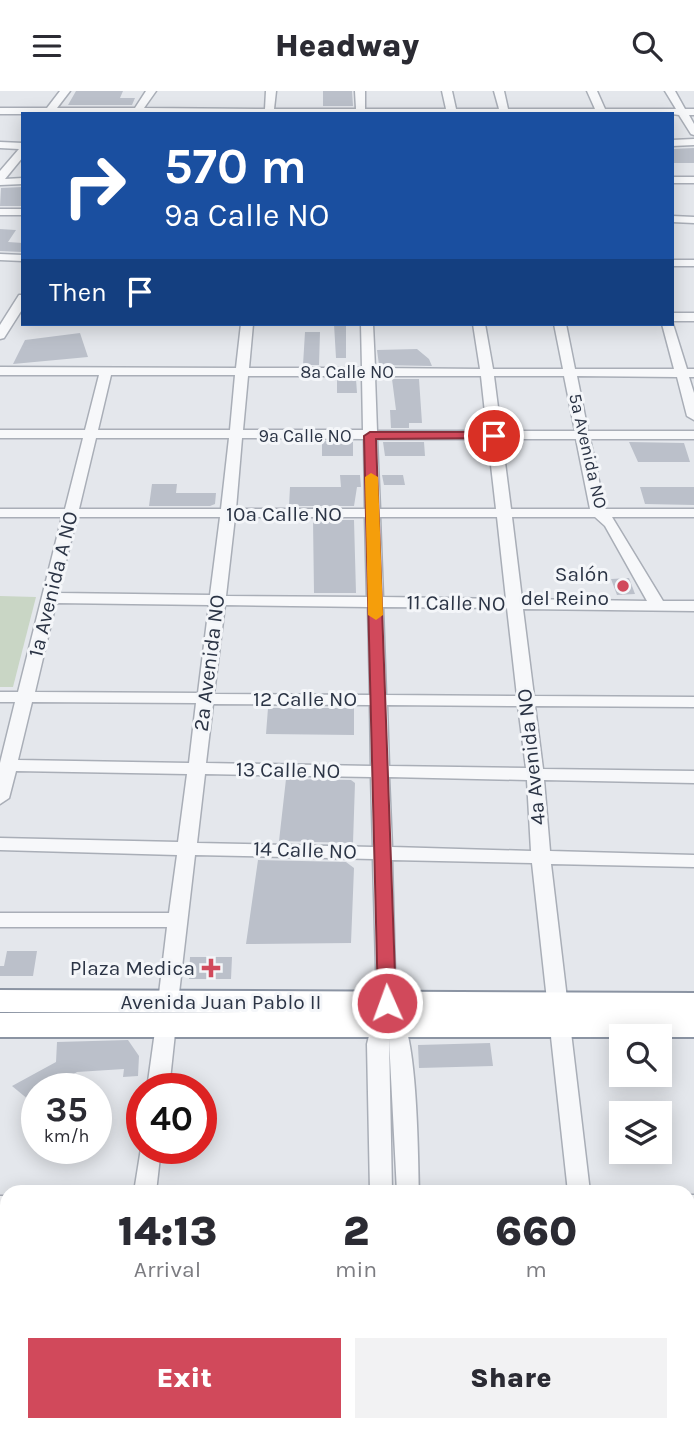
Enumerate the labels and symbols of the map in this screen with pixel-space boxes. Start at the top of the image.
street label: 8a Calle NO [300,361,394,383]
street label: 5a Avenida NO [564,391,612,511]
pin [464,406,524,466]
street label: 9a Calle NO [258,425,352,447]
street label: 10a Calle NO [226,502,342,526]
street label: 1a Avenida A NO [23,509,83,659]
place label: Salón del Reino [521,562,609,610]
marker: Salón del Reino [615,578,631,594]
street label: 11 Calle NO [406,590,506,616]
street label: 2a Avenida NO [189,593,229,733]
street label: 12 Calle NO [253,687,357,711]
street label: 4a Avenida NO [512,688,550,826]
street label: 13 Calle NO [236,757,340,783]
street label: 14 Calle NO [253,836,357,864]
place label: Plaza Medica [70,956,195,980]
marker: Plaza Medica [201,958,221,978]
position arrow [350,966,424,1040]
street label: Avenida Juan Pablo II [120,990,322,1014]
speed limit sign: 40 [126,1073,217,1164]

